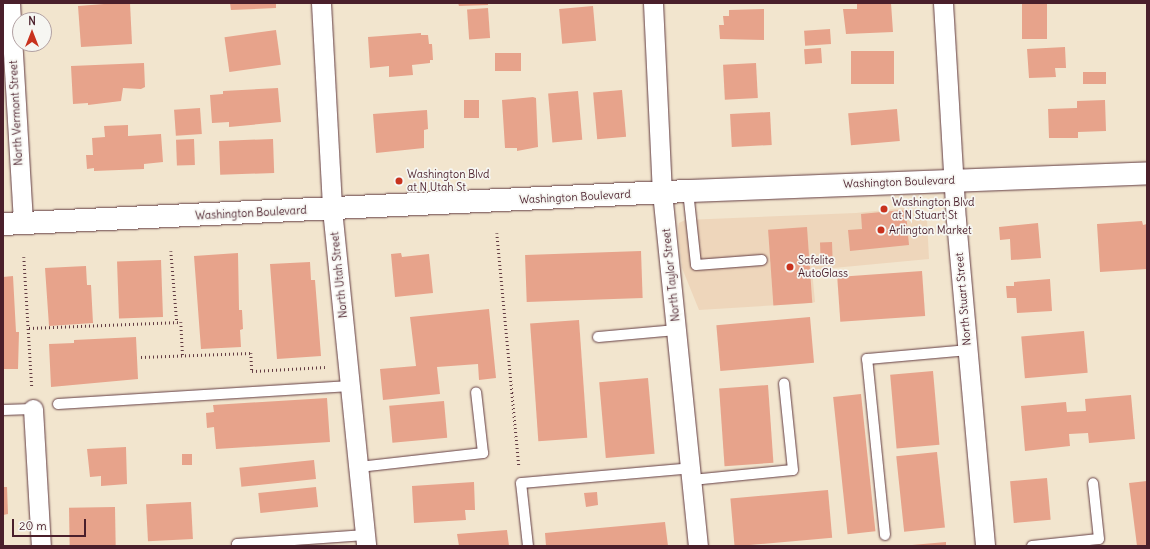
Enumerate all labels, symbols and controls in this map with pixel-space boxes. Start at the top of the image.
north arrow [12,12,52,52]
text: N [28,14,36,28]
street label: North Vermont Street [7,60,25,166]
place label: Washington Blvd at N Utah St [407,168,490,194]
street label: Washington Boulevard [843,173,955,191]
marker: Washington Blvd at N Utah St [394,176,404,186]
street label: Washington Boulevard [519,187,631,207]
place label: Washington Blvd at N Stuart St [892,196,975,222]
street label: Washington Boulevard [195,203,307,223]
marker: Washington Blvd at N Stuart St [879,204,889,214]
place label: Arlington Market [889,223,972,237]
marker: Arlington Market [876,225,886,235]
street label: North Taylor Street [660,228,682,322]
street label: North Utah Street [328,231,350,319]
street label: North Stuart Street [952,252,974,346]
place label: Safelite AutoGlass [798,254,848,280]
marker: Safelite AutoGlass [785,262,795,272]
scale bar [14,511,88,537]
text: 20 m [19,518,47,533]

